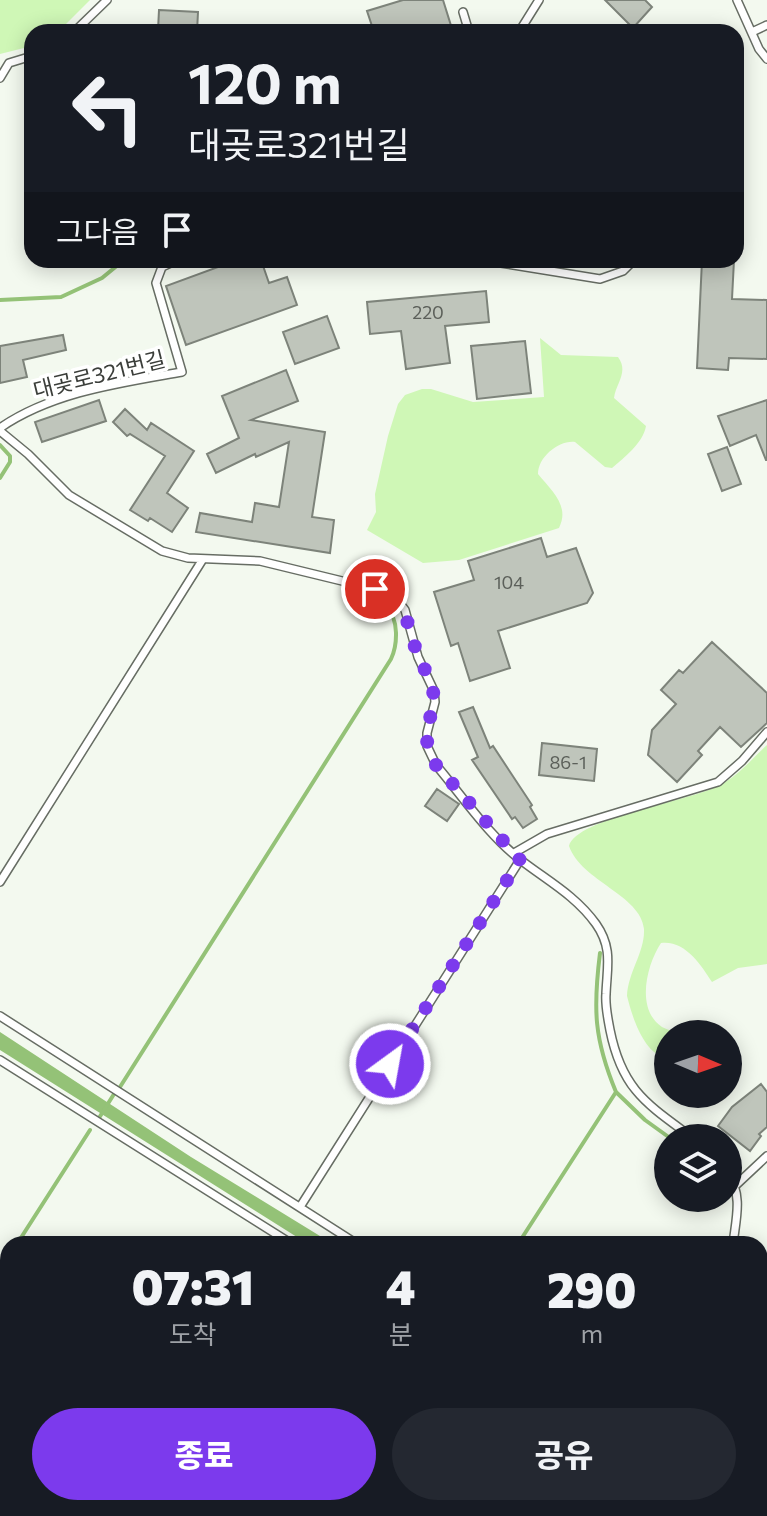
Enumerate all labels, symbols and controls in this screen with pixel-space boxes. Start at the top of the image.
text: 120 m [188,47,342,116]
icon: left [56,56,160,160]
text: 대곶로321번길 [188,121,409,165]
icon: arrive [155,208,199,252]
text: 그다음 [56,212,139,249]
house number: 220 [412,301,444,323]
street label: 대곶로321번길 [30,345,168,403]
pin [341,555,409,623]
icon: arrive [353,567,397,611]
house number: 104 [494,571,524,593]
house number: 86-1 [549,751,587,773]
north arrow [654,1020,742,1108]
map controls [654,1020,742,1212]
position arrow [348,1022,432,1106]
button: layers [654,1124,742,1212]
text: 07:31 [131,1256,254,1315]
text: 4 [386,1256,416,1315]
text: 290 [547,1259,636,1318]
text: m [580,1317,603,1348]
text: 도착 [169,1318,217,1349]
text: 분 [389,1318,413,1349]
button: 종료 [32,1408,376,1500]
button: 공유 [392,1408,736,1500]

